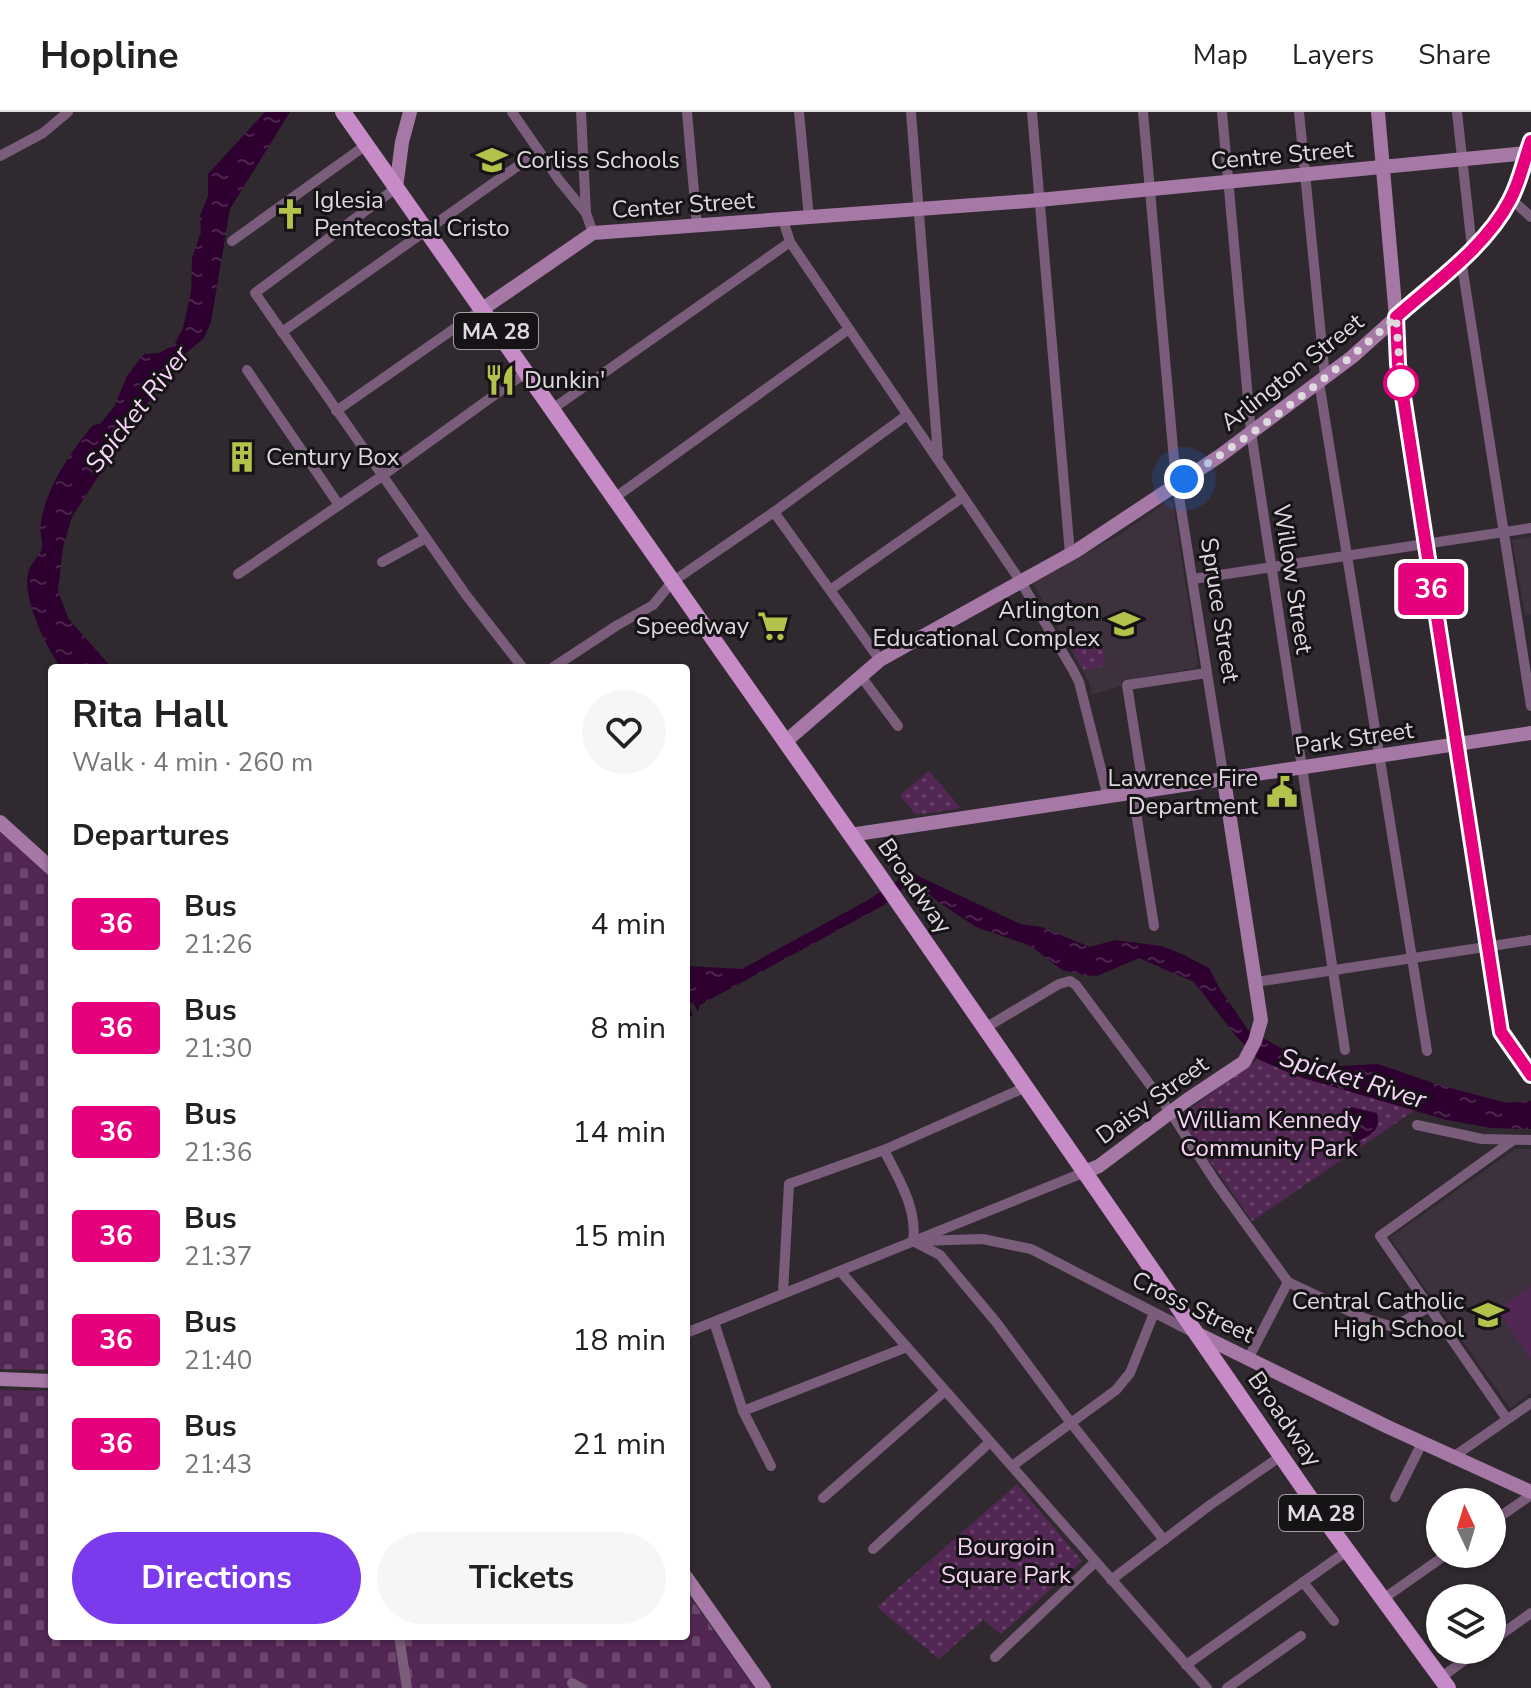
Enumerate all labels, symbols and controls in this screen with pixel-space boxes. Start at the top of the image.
text: Hopline [40,30,179,81]
text: Map [1193,36,1248,74]
text: Layers [1292,36,1374,74]
text: Share [1418,36,1491,74]
street label: Centre Street [1209,133,1355,177]
school or university icon: Corliss Schools [475,143,509,177]
place label: Corliss Schools [516,144,680,176]
place label: Iglesia Pentecostal Cristo [314,184,510,244]
street label: Center Street [611,184,756,226]
church icon: Iglesia Pentecostal Cristo [273,197,307,231]
street label: Arlington Street [1214,306,1371,438]
road number: MA 28 [454,313,538,349]
water label: Spicket River [77,338,198,480]
restaurant icon: Dunkin' [483,363,517,397]
place label: Dunkin' [524,364,605,396]
unlabelled marker [1384,366,1418,400]
building icon: Century Box [225,440,259,474]
place label: Century Box [266,441,400,473]
your location [1164,459,1204,499]
street label: Willow Street [1265,502,1321,657]
street label: Spruce Street [1193,535,1247,685]
line badge: 36 [1395,563,1467,615]
text: 36 [1414,570,1448,608]
place label: Arlington Educational Complex [873,594,1100,654]
school or university icon: Arlington Educational Complex [1107,607,1141,641]
supermarket icon: Speedway [756,609,790,643]
place label: Speedway [636,610,750,642]
text: Rita Hall [72,689,228,740]
button: heart [582,690,666,774]
street label: Park Street [1293,714,1416,762]
text: Walk · 4 min · 260 m [72,745,313,780]
place label: Lawrence Fire Department [1108,762,1259,822]
public building icon: Lawrence Fire Department [1265,775,1299,809]
text: Departures [72,815,229,856]
street label: Broadway [870,832,960,941]
text: Bus [184,886,237,927]
text: 4 min [591,904,666,945]
text: 36 [99,905,133,943]
text: 21:26 [184,927,252,962]
text: Bus [184,990,237,1031]
text: 8 min [591,1008,666,1049]
text: 36 [99,1009,133,1047]
text: 21:30 [184,1031,252,1066]
water label: Spicket River [1275,1040,1431,1118]
street label: Daisy Street [1089,1048,1215,1152]
text: Bus [184,1094,237,1135]
park label: William Kennedy Community Park [1176,1104,1362,1164]
text: 14 min [573,1112,666,1153]
text: 36 [99,1113,133,1151]
text: 21:36 [184,1135,252,1170]
text: Bus [184,1198,237,1239]
text: 15 min [573,1216,666,1257]
text: 36 [99,1217,133,1255]
text: 21:37 [184,1239,252,1274]
street label: Cross Street [1126,1264,1260,1351]
place label: Central Catholic High School [1292,1285,1464,1345]
school or university icon: Central Catholic High School [1471,1298,1505,1332]
text: Bus [184,1302,237,1343]
text: 18 min [573,1320,666,1361]
text: 36 [99,1321,133,1359]
text: 21:40 [184,1343,252,1378]
street label: Broadway [1240,1365,1330,1474]
text: Bus [184,1406,237,1447]
text: 21 min [573,1424,666,1465]
text: 36 [99,1425,133,1463]
text: 21:43 [184,1447,252,1482]
north arrow [1426,1488,1506,1568]
map controls [1426,1488,1506,1664]
road number: MA 28 [1279,1495,1363,1531]
park label: Bourgoin Square Park [941,1531,1072,1591]
button: Directions [72,1532,361,1624]
button: Tickets [377,1532,666,1624]
button: layers [1426,1584,1506,1664]

